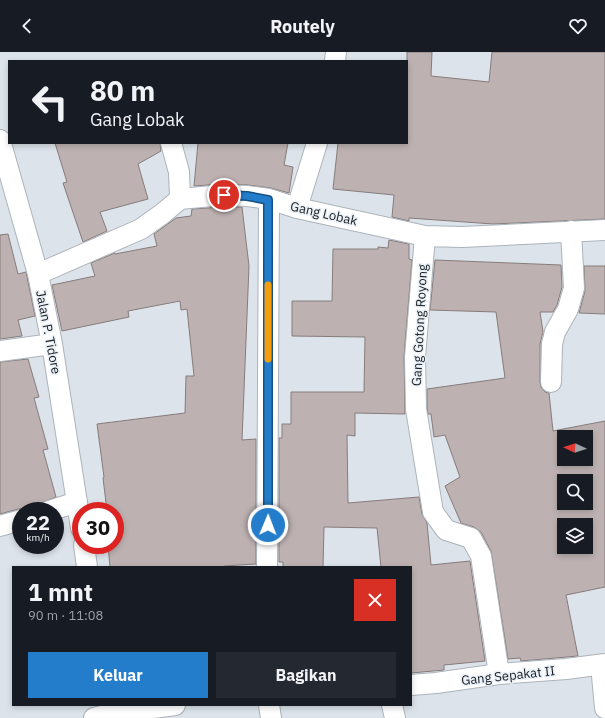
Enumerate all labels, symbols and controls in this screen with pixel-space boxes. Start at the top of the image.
icon: back [16,15,38,37]
text: Routely [270,15,335,38]
icon: heart [567,15,589,37]
text: 80 m [90,72,155,109]
icon: left [24,76,76,128]
text: Gang Lobak [90,108,185,131]
pin [207,178,241,212]
icon: arrive [213,184,235,206]
street label: Gang Lobak [289,198,359,229]
street label: Gang Gotong Royong [408,264,431,386]
street label: Jalan P. Tidore [32,289,65,375]
north arrow [557,430,593,466]
map controls [557,430,593,554]
button: search [557,474,593,510]
speed limit sign: 30 [72,502,124,554]
position arrow [247,504,289,546]
text: 22 [26,509,50,536]
button: layers [557,518,593,554]
text: km/h [26,531,50,544]
text: 1 mnt [28,576,93,608]
button: close [354,579,396,621]
text: 90 m · 11:08 [28,607,103,624]
button: Keluar [28,652,208,698]
button: Bagikan [216,652,396,698]
street label: Gang Sepakat II [460,662,556,689]

